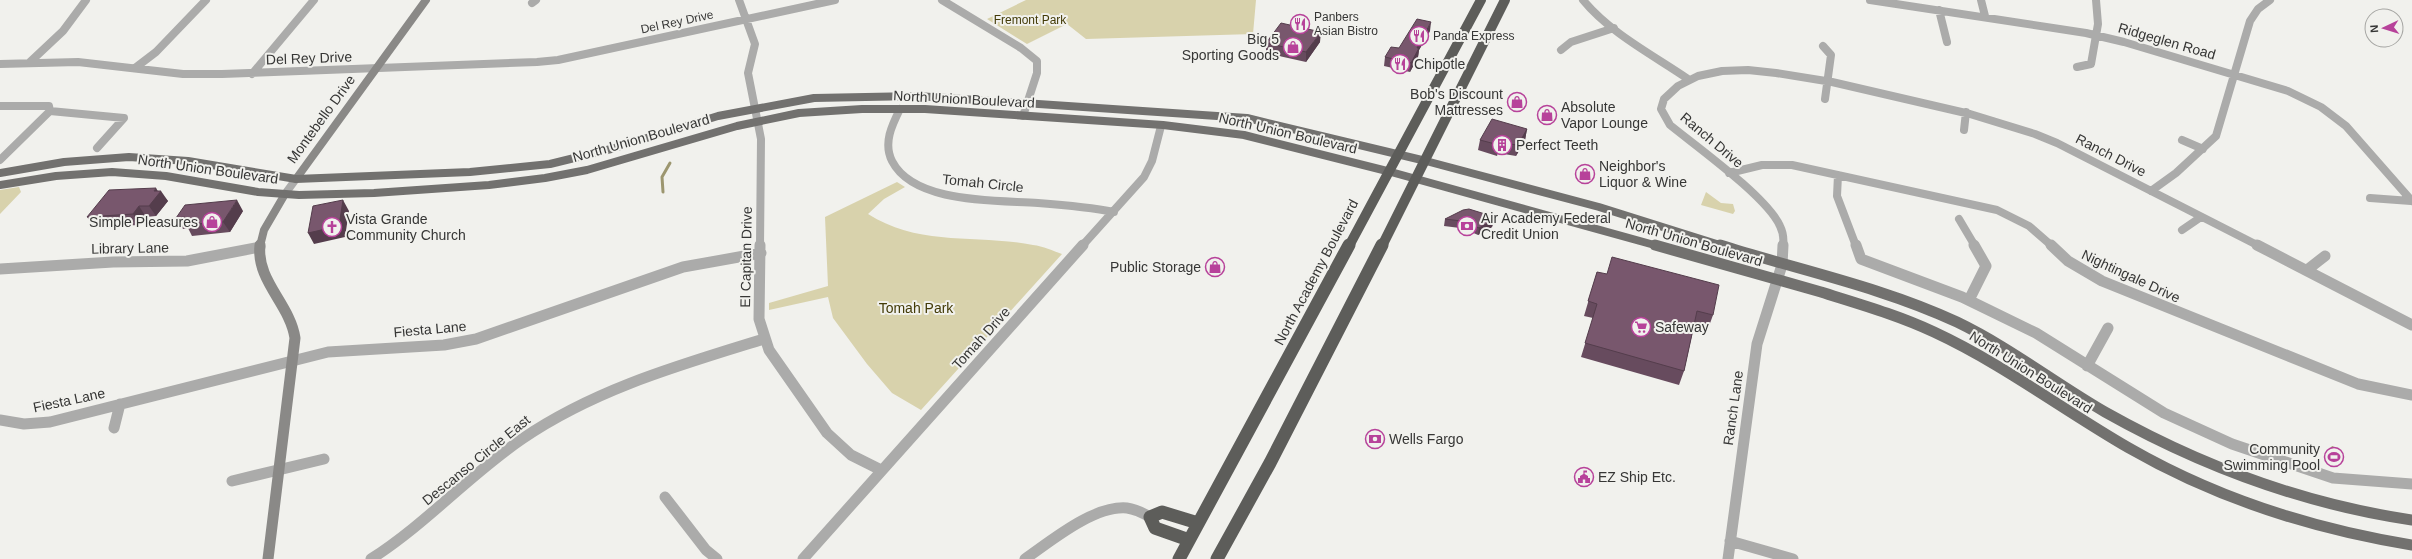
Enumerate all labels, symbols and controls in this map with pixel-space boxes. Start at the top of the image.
street label: Del Rey Drive [639,7,715,37]
north arrow [2364,8,2404,48]
place label: Panbers Asian Bistro [1314,10,1378,38]
park label: Fremont Park [994,13,1067,27]
restaurant icon: Panbers Asian Bistro [1289,13,1311,35]
street label: Ridgeglen Road [2117,19,2217,63]
text: N [2368,24,2380,33]
restaurant icon: Panda Express [1408,25,1430,47]
place label: Panda Express [1433,29,1514,43]
place label: Big 5 Sporting Goods [1182,31,1279,63]
shop icon: Big 5 Sporting Goods [1282,36,1304,58]
street label: Del Rey Drive [266,48,353,68]
restaurant icon: Chipotle [1389,53,1411,75]
place label: Chipotle [1414,56,1466,72]
street label: Montebello Drive [284,72,358,166]
place label: Bob's Discount Mattresses [1410,86,1503,118]
street label: North Union Boulevard [893,87,1035,111]
shop icon: Bob's Discount Mattresses [1506,91,1528,113]
place label: Absolute Vapor Lounge [1561,99,1648,131]
shop icon: Absolute Vapor Lounge [1536,104,1558,126]
street label: North Union Boulevard [1217,109,1359,157]
street label: Ranch Drive [1677,109,1747,171]
street label: North Union Boulevard [571,111,711,165]
street label: Ranch Drive [2073,130,2149,180]
building icon: Perfect Teeth [1491,134,1513,156]
place label: Perfect Teeth [1516,137,1598,153]
street label: North Union Boulevard [137,151,279,187]
place label: Neighbor's Liquor & Wine [1599,158,1687,190]
shop icon: Neighbor's Liquor & Wine [1574,163,1596,185]
street label: Tomah Circle [942,171,1025,195]
street label: North Academy Boulevard [1271,196,1361,348]
street label: El Capitan Drive [737,206,755,308]
place label: Air Academy Federal Credit Union [1481,210,1611,242]
shop icon: Simple Pleasures [201,211,223,233]
place label: Vista Grande Community Church [346,211,466,243]
place label: Simple Pleasures [89,214,198,230]
bank icon: Air Academy Federal Credit Union [1456,215,1478,237]
street label: North Union Boulevard [1624,215,1764,269]
church icon: Vista Grande Community Church [321,216,343,238]
street label: Library Lane [91,239,169,257]
street label: Nightingale Drive [2079,246,2183,306]
shop icon: Public Storage [1204,256,1226,278]
place label: Public Storage [1110,259,1201,275]
park label: Tomah Park [879,300,954,316]
street label: Tomah Drive [949,303,1013,373]
supermarket icon: Safeway [1630,316,1652,338]
street label: Fiesta Lane [393,318,467,340]
place label: Safeway [1655,319,1709,335]
street label: North Union Boulevard [1967,328,2095,416]
street label: Ranch Lane [1720,369,1746,447]
street label: Fiesta Lane [32,385,107,415]
street label: Descanso Circle East [419,412,533,508]
bank icon: Wells Fargo [1364,428,1386,450]
place label: Wells Fargo [1389,431,1464,447]
place label: Community Swimming Pool [2224,441,2320,473]
sports icon: Community Swimming Pool [2323,446,2345,468]
public building icon: EZ Ship Etc. [1573,466,1595,488]
place label: EZ Ship Etc. [1598,469,1676,485]

